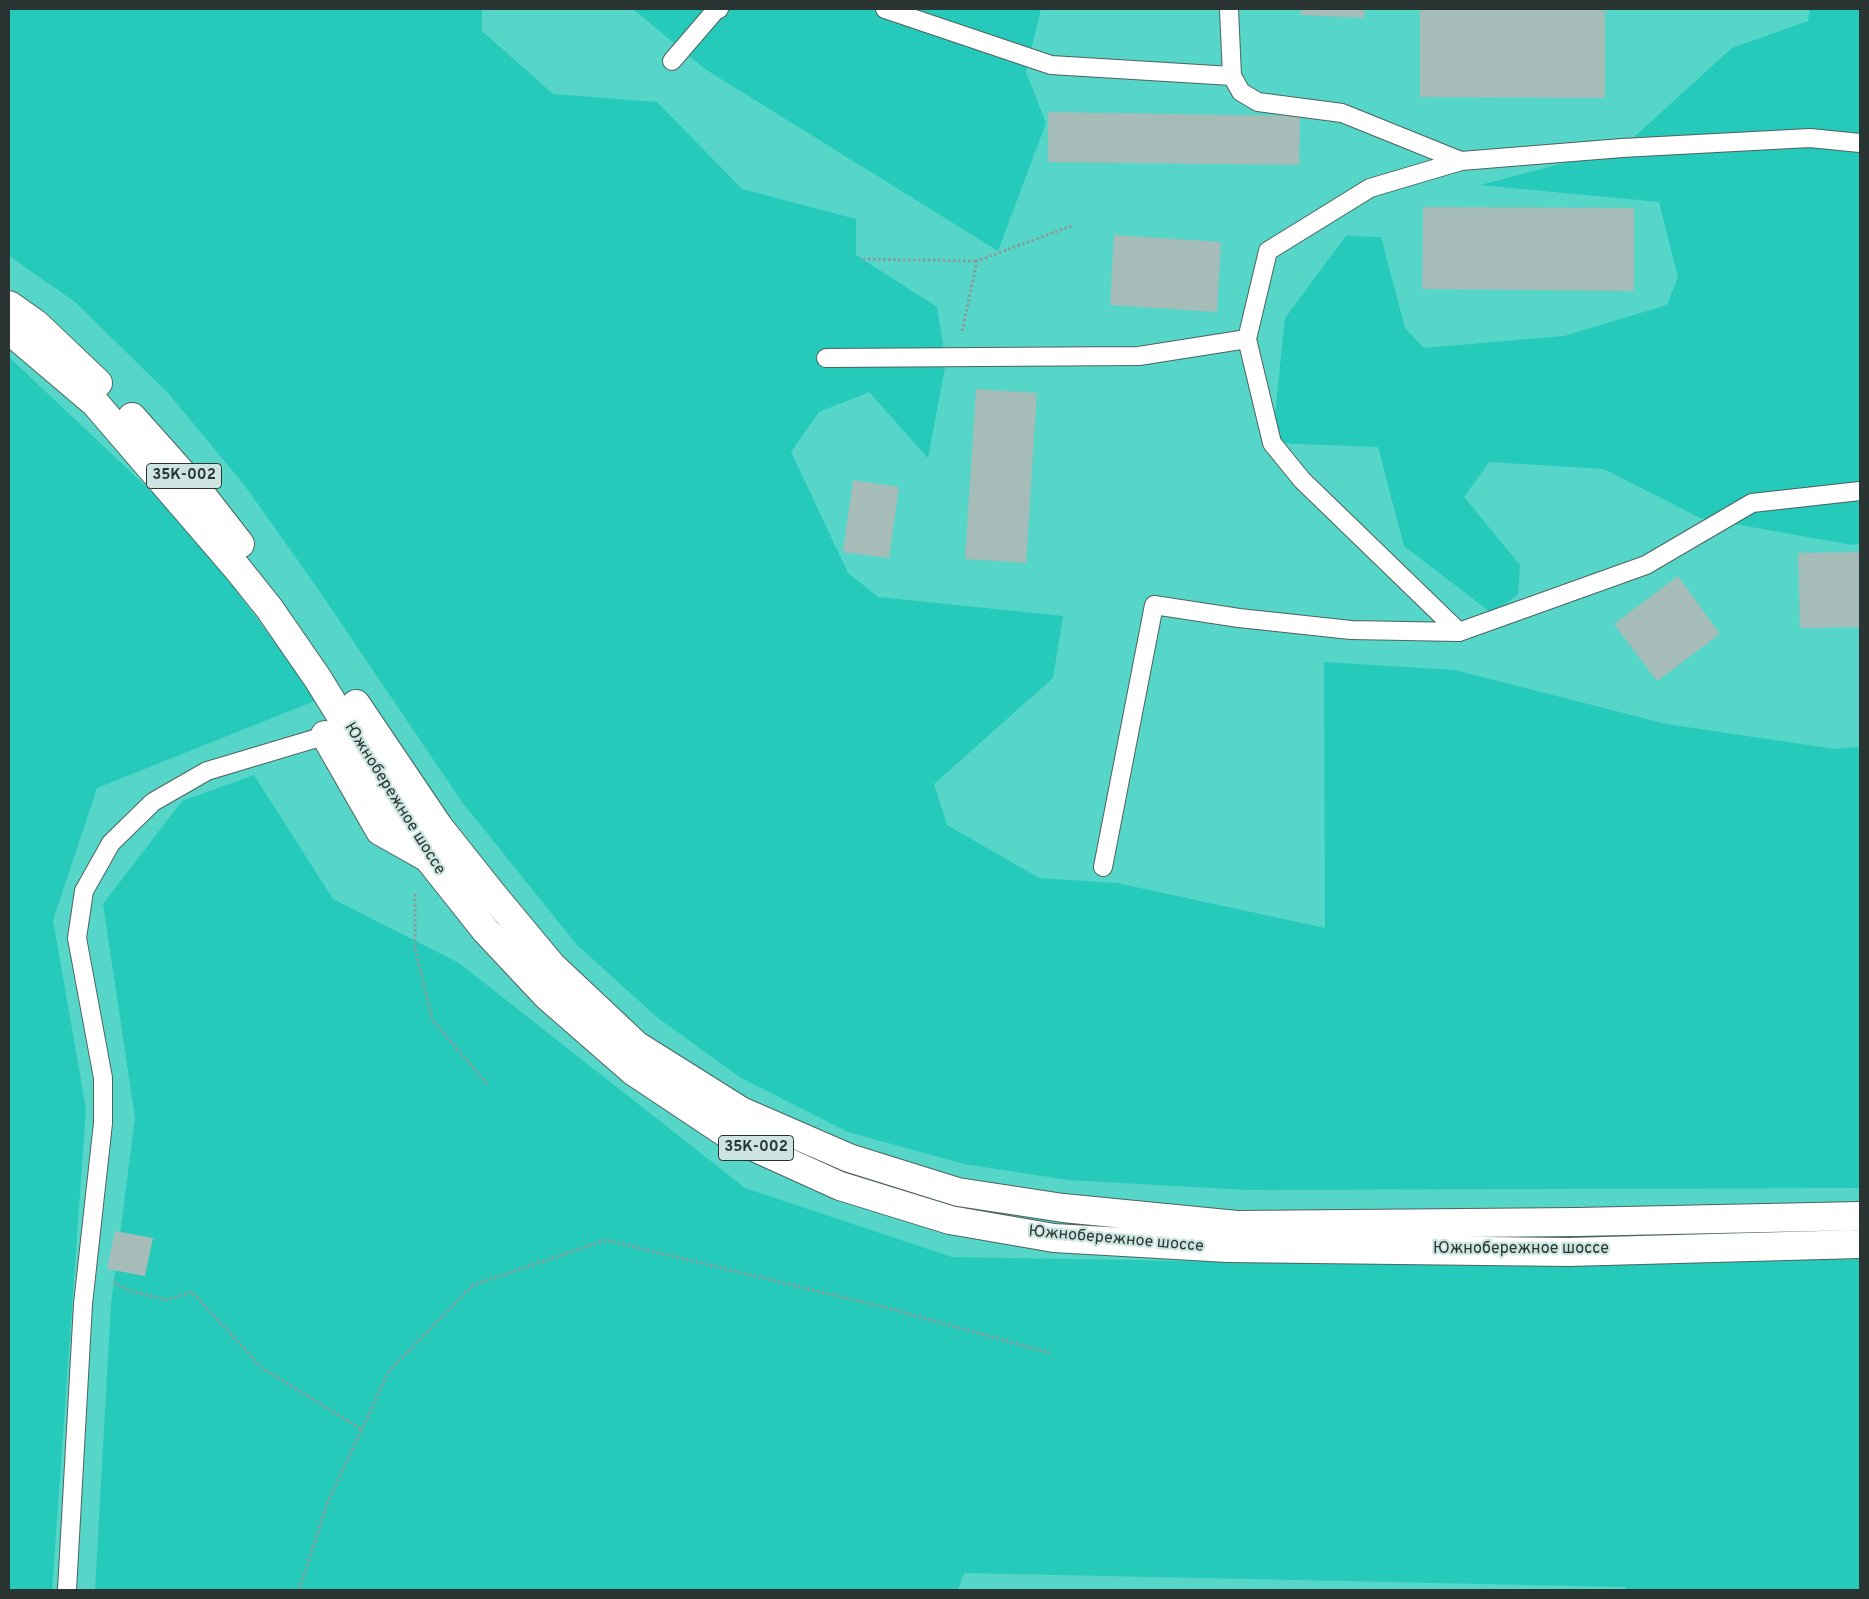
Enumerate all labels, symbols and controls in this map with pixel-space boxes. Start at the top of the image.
road number: 35К-002 [146,464,222,488]
street label: Южнобережное шоссе [339,719,449,879]
road number: 35К-002 [718,1136,794,1160]
street label: Южнобережное шоссе [1028,1223,1204,1257]
street label: Южнобережное шоссе [1433,1240,1609,1260]

